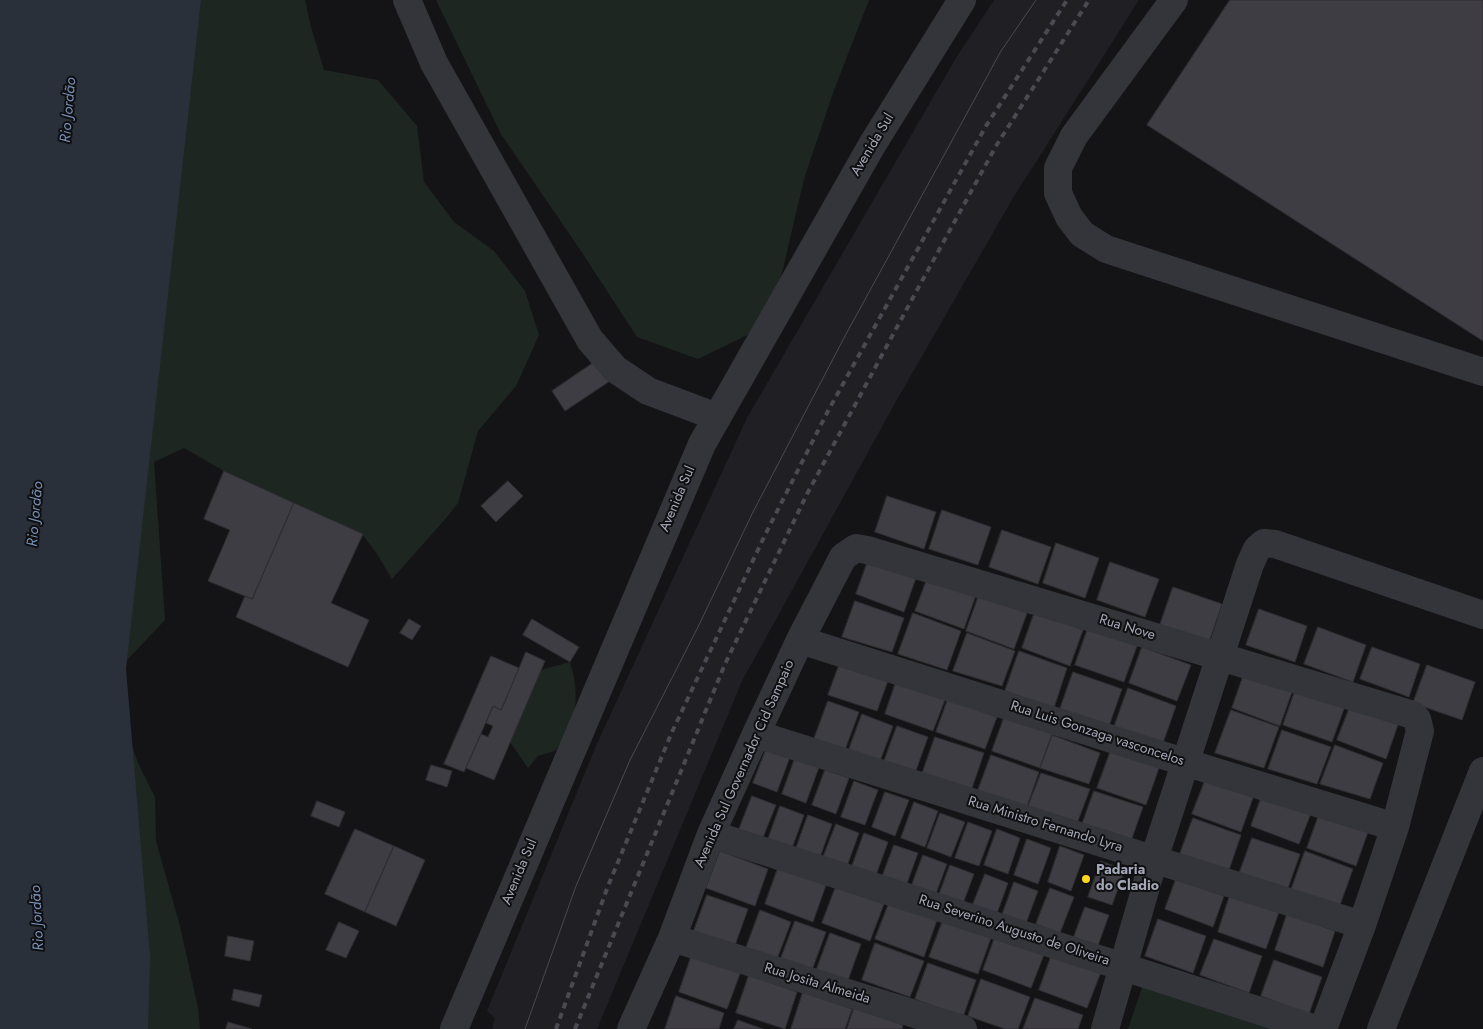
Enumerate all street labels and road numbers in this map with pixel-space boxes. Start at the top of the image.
street label: Avenida Sul [848,111,898,179]
street label: Avenida Sul [657,464,699,534]
street label: Rua Nove [1097,612,1157,644]
street label: Avenida Sul Governador Cid Sampaio [691,657,799,871]
street label: Rua Luis Gonzaga vasconcelos [1008,698,1186,770]
street label: Rua Ministro Fernando Lyra [966,793,1124,857]
street label: Avenida Sul [499,837,541,907]
street label: Rua Severino Augusto de Oliveira [916,892,1112,970]
street label: Rua Josita Almeida [762,960,872,1008]

